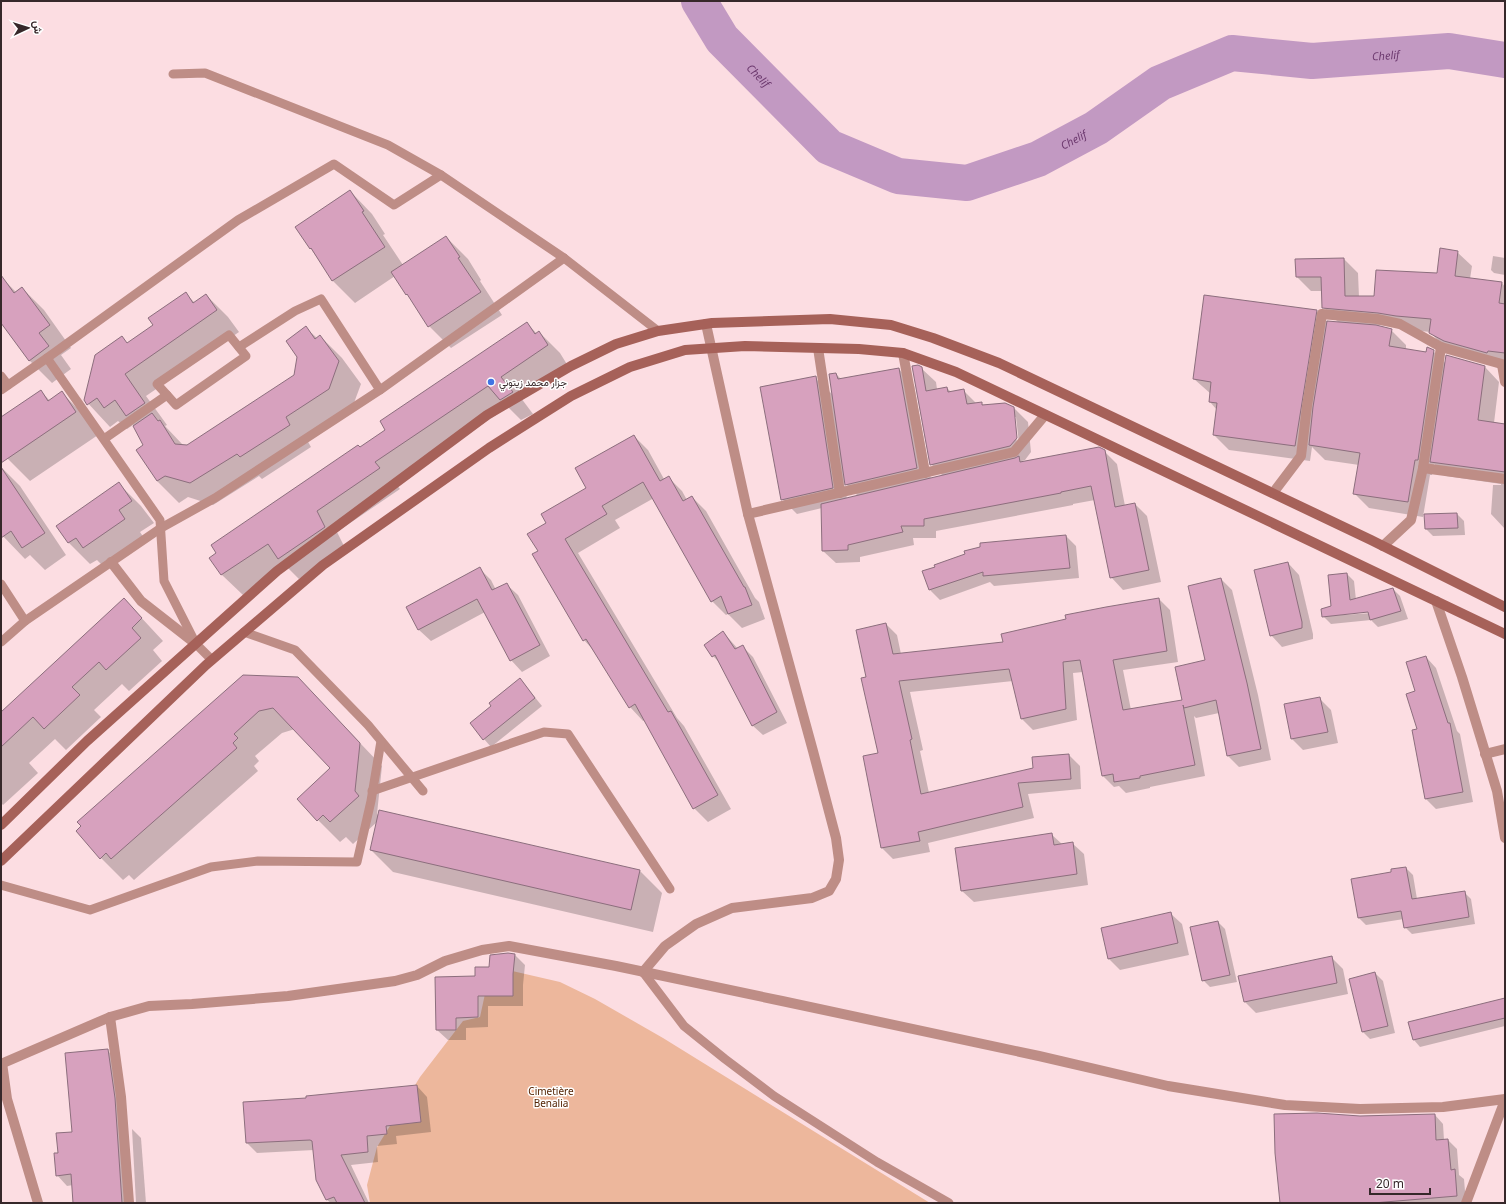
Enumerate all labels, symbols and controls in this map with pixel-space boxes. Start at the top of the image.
north arrow [8,8,48,48]
text: ش [31,20,46,34]
water label: Chelif [1371,47,1402,64]
water label: Chelif [744,60,775,91]
water label: Chelif [1058,126,1090,153]
place label: جزار محمد زيتوني [499,375,567,391]
marker: جزار محمد زيتوني [486,377,496,387]
park label: Cimetière Benalia [528,1084,574,1110]
scale bar [1370,1170,1430,1196]
text: 20 m [1376,1175,1404,1192]

